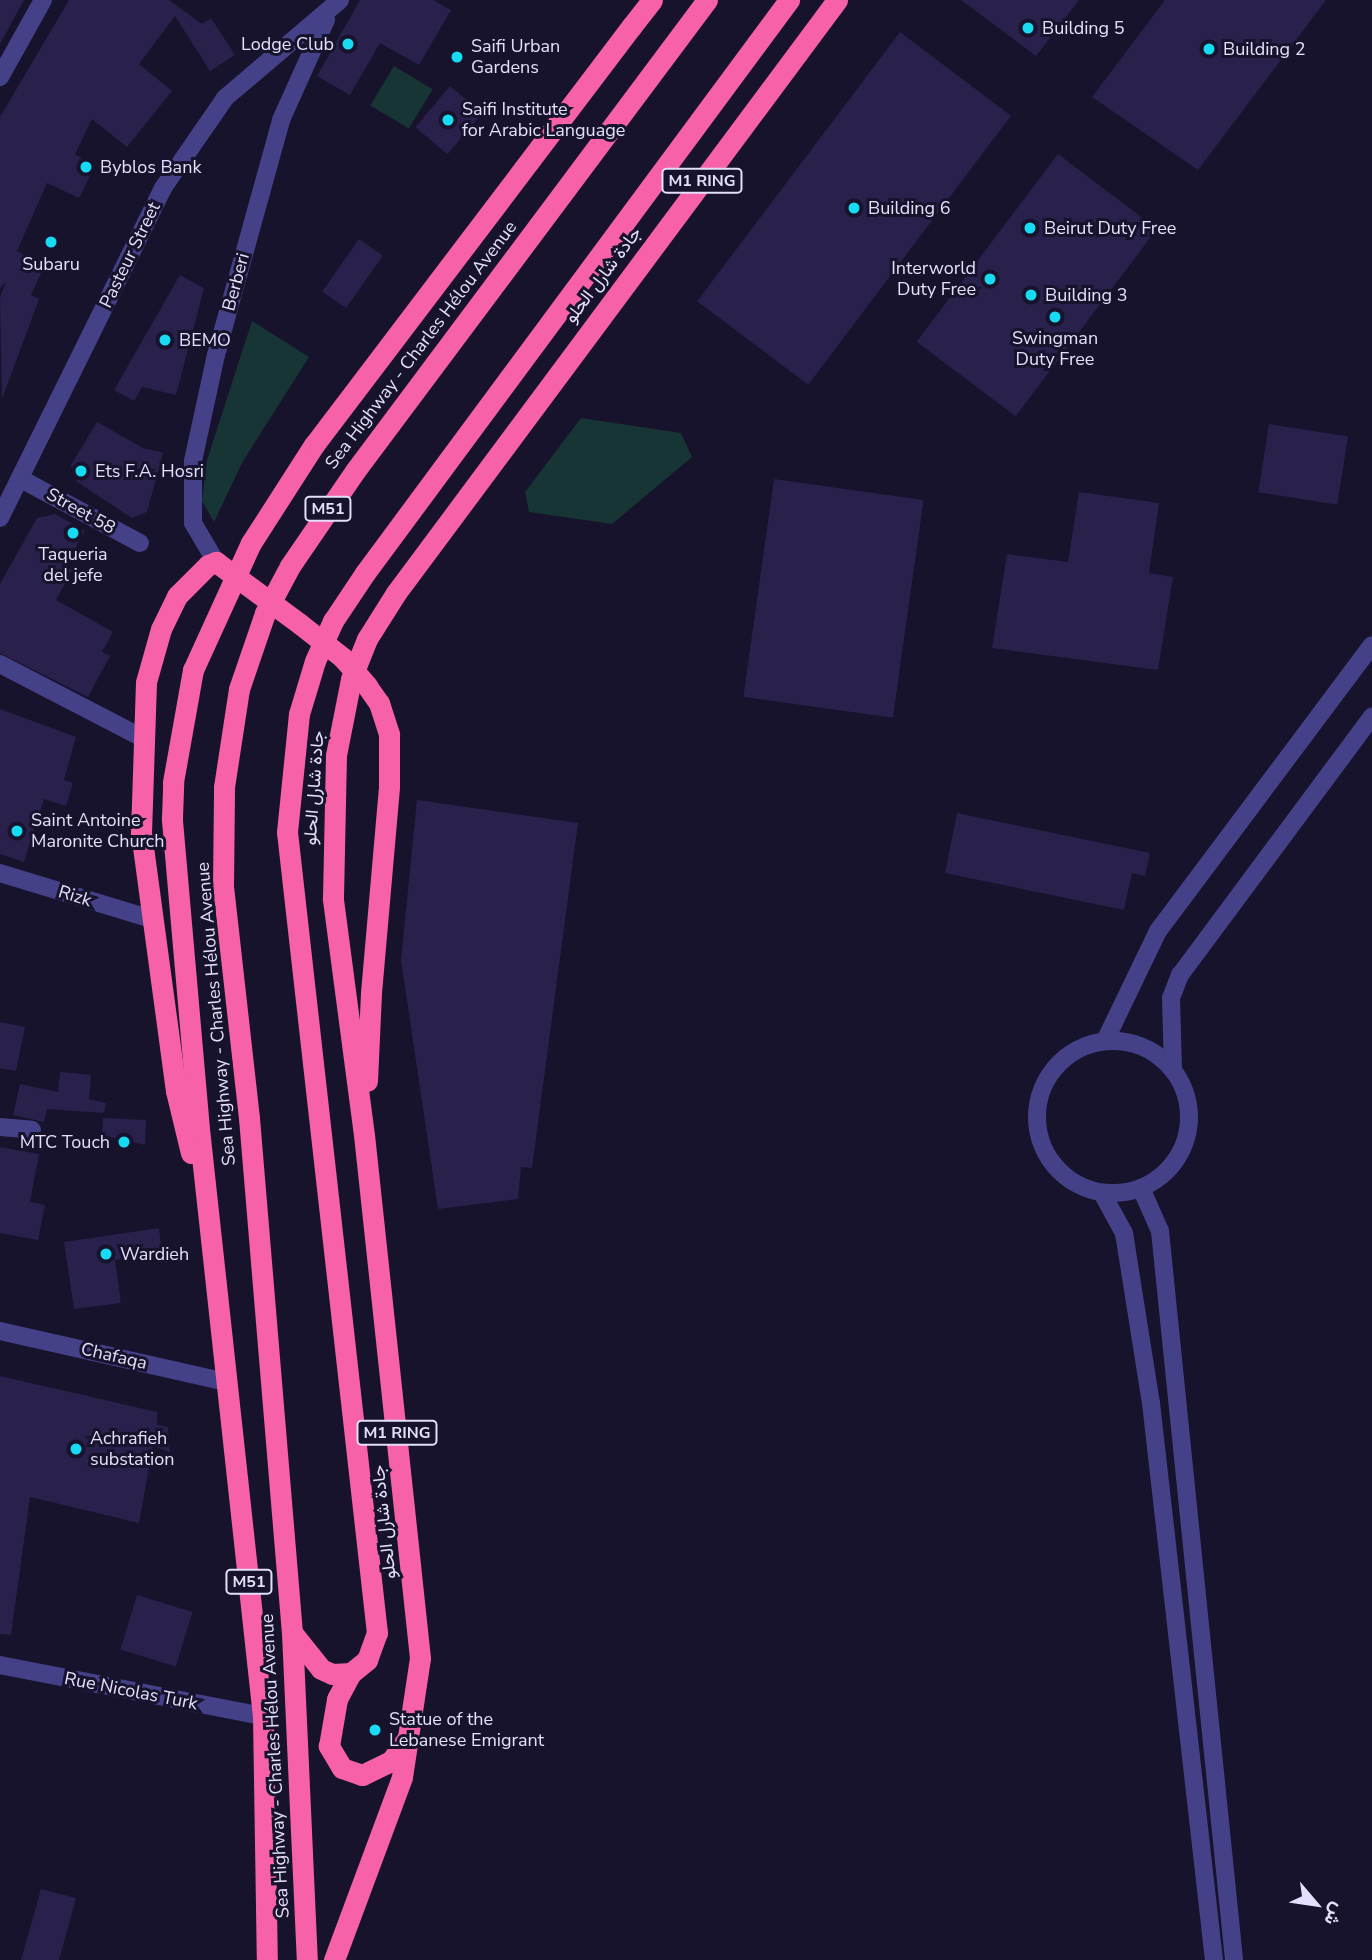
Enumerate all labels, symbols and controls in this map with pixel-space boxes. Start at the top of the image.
place label: Building 5 [1042,17,1125,39]
marker: Building 5 [1020,20,1036,36]
place label: Lodge Club [241,33,334,55]
marker: Lodge Club [340,36,356,52]
place label: Saifi Urban Gardens [471,36,560,78]
place label: Building 2 [1223,38,1306,60]
marker: Building 2 [1201,41,1217,57]
marker: Saifi Urban Gardens [449,49,465,65]
place label: Saifi Institute for Arabic Language [462,99,625,142]
marker: Saifi Institute for Arabic Language [440,112,456,128]
place label: Byblos Bank [100,156,201,178]
marker: Byblos Bank [78,159,94,175]
road number: M1 RING [660,168,744,194]
place label: Building 6 [868,197,951,219]
street label: Pasteur Street [95,199,165,311]
marker: Building 6 [846,200,862,216]
street label: Sea Highway - Charles Hélou Avenue [321,217,521,473]
place label: Beirut Duty Free [1044,217,1176,239]
marker: Beirut Duty Free [1022,220,1038,236]
street label: جادة شارل الحلو [560,223,646,327]
marker: Subaru [43,234,59,250]
street label: Berberi [218,251,254,313]
place label: Subaru [22,253,80,275]
place label: Interworld Duty Free [891,258,976,300]
marker: Interworld Duty Free [982,271,998,287]
place label: Building 3 [1045,284,1128,306]
marker: Building 3 [1023,287,1039,303]
marker: Swingman Duty Free [1047,309,1063,325]
place label: Swingman Duty Free [1012,328,1098,370]
place label: BEMO [179,329,231,351]
marker: BEMO [157,332,173,348]
place label: Ets F.A. Hosri [95,460,204,482]
marker: Ets F.A. Hosri [73,463,89,479]
street label: Street 58 [43,483,119,539]
road number: M51 [304,496,352,522]
marker: Taqueria del jefe [65,525,81,541]
place label: Taqueria del jefe [38,544,108,586]
street label: جادة شارل الحلو [299,730,329,846]
place label: Saint Antoine Maronite Church [31,810,164,852]
marker: Saint Antoine Maronite Church [9,823,25,839]
street label: Sea Highway - Charles Hélou Avenue [192,861,240,1167]
street label: Rizk [56,881,94,911]
place label: MTC Touch [20,1131,110,1153]
marker: MTC Touch [116,1134,132,1150]
place label: Wardieh [120,1243,189,1265]
marker: Wardieh [98,1246,114,1262]
street label: Chafaqa [79,1338,149,1374]
road number: M1 RING [355,1420,439,1446]
place label: Achrafieh substation [90,1428,174,1470]
marker: Achrafieh substation [68,1441,84,1457]
street label: جادة شارل الحلو [367,1464,401,1580]
road number: M51 [224,1570,274,1594]
street label: Sea Highway - Charles Hélou Avenue [256,1613,294,1919]
street label: Rue Nicolas Turk [63,1667,199,1715]
place label: Statue of the Lebanese Emigrant [389,1709,544,1752]
marker: Statue of the Lebanese Emigrant [367,1722,383,1738]
north arrow [1281,1869,1351,1939]
text: ش [1317,1898,1351,1930]

